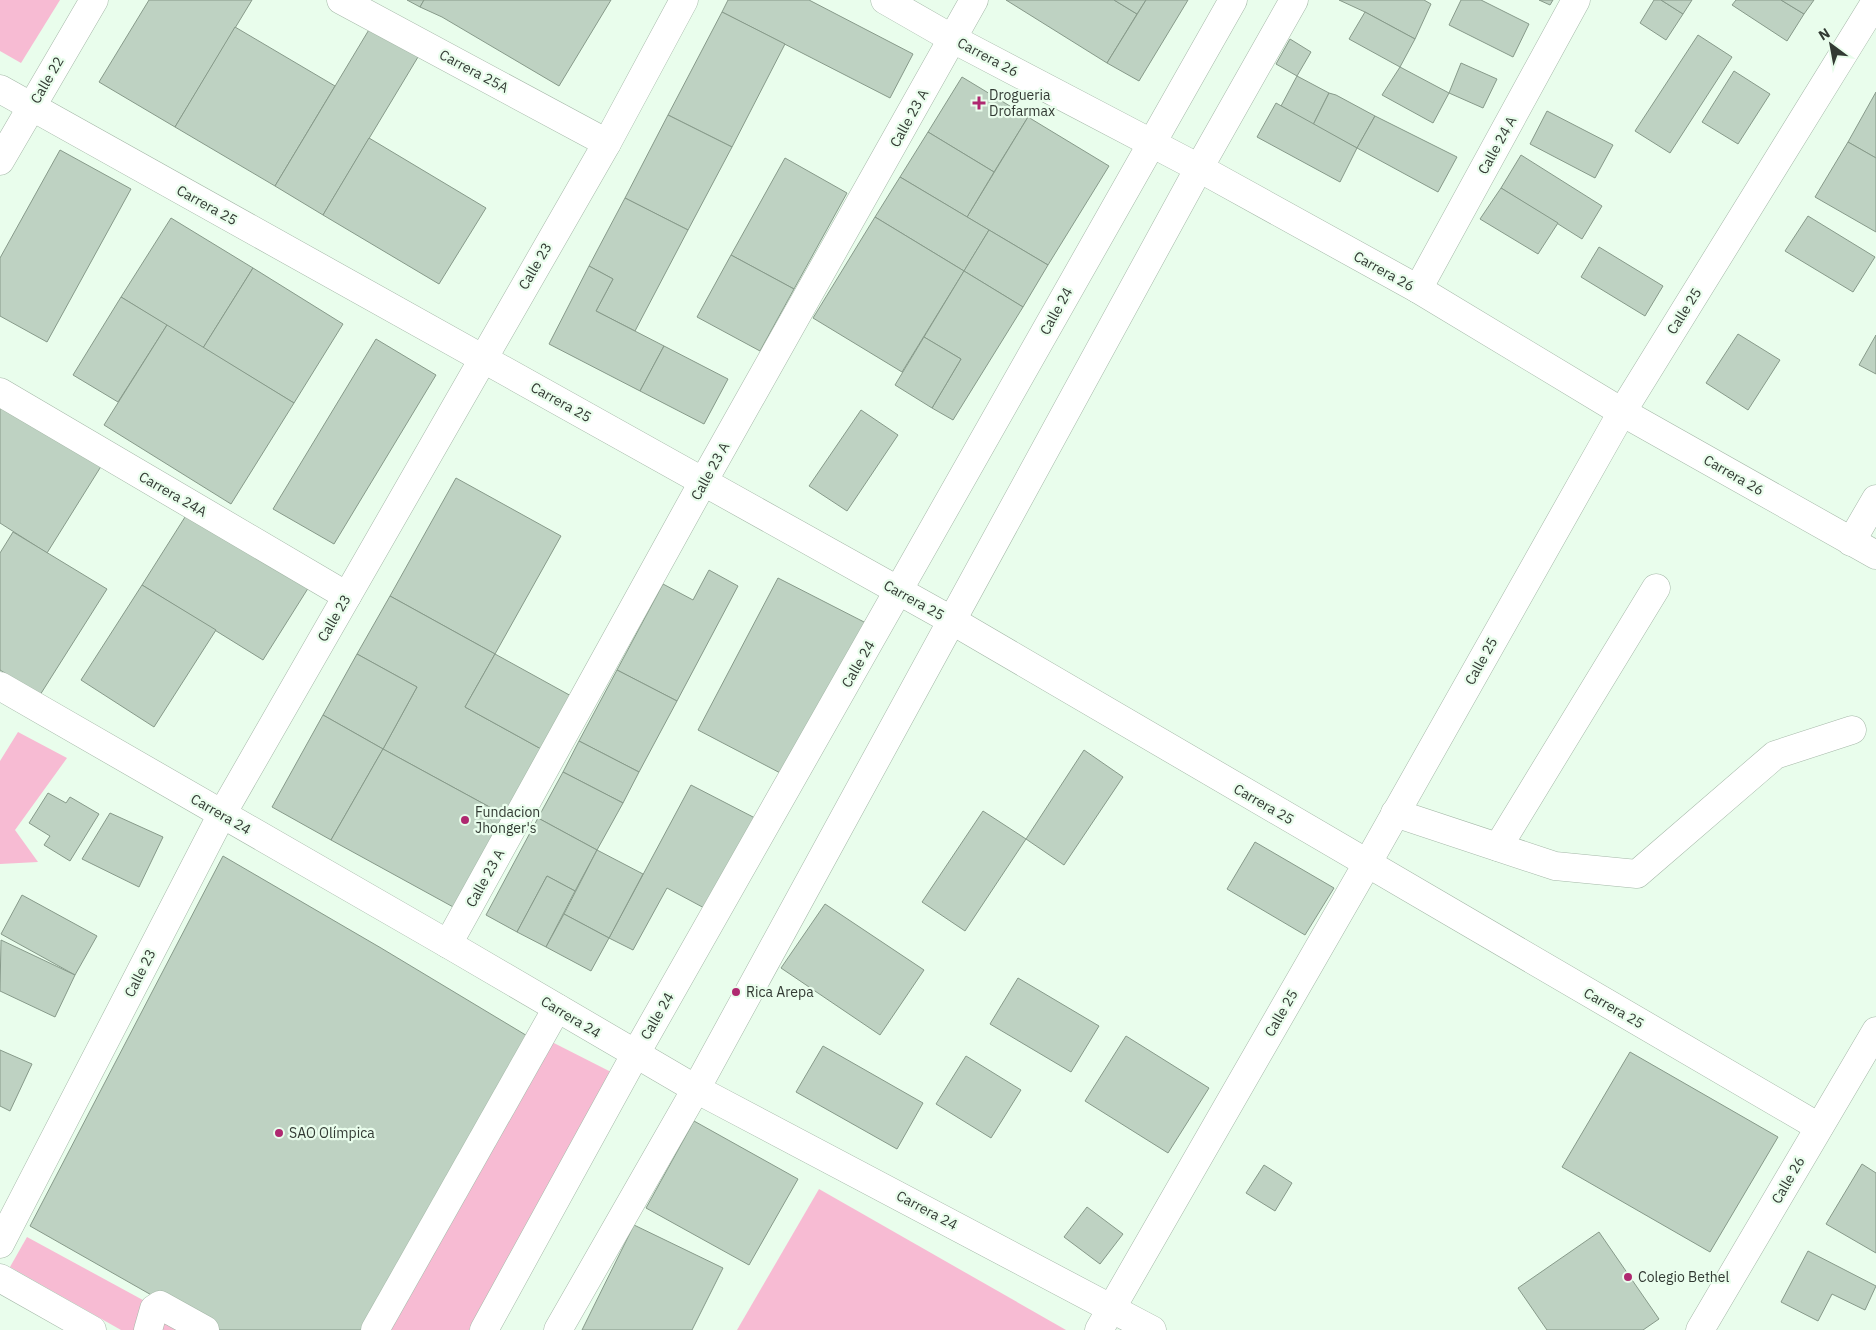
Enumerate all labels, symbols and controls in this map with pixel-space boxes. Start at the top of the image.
north arrow [1806,20,1856,70]
text: N [1815,24,1833,44]
street label: Carrera 26 [954,33,1022,81]
street label: Carrera 25A [436,45,512,97]
street label: Calle 22 [26,53,68,107]
street label: Calle 23 A [886,86,932,150]
place label: Drogueria Drofarmax [989,86,1055,120]
marker: Drogueria Drofarmax [973,97,985,109]
street label: Calle 24 A [1474,113,1520,177]
street label: Carrera 25 [173,181,241,229]
street label: Calle 23 [514,239,556,293]
street label: Carrera 26 [1350,247,1418,295]
street label: Calle 24 [1036,284,1076,338]
street label: Calle 25 [1663,284,1705,338]
street label: Carrera 25 [527,378,595,426]
street label: Calle 23 A [687,439,733,503]
street label: Carrera 26 [1701,451,1767,499]
street label: Carrera 24A [136,467,210,521]
street label: Carrera 25 [880,576,948,624]
street label: Calle 23 [313,591,355,645]
street label: Calle 25 [1461,634,1501,688]
street label: Calle 24 [837,637,879,691]
street label: Carrera 25 [1231,780,1297,828]
street label: Carrera 24 [188,790,254,838]
place label: Fundacion Jhonger's [475,803,540,837]
marker: Fundacion Jhonger's [459,814,471,826]
street label: Calle 23 A [462,846,508,910]
street label: Calle 23 [120,946,160,1000]
place label: Rica Arepa [746,983,814,1001]
street label: Carrera 25 [1581,984,1647,1032]
marker: Rica Arepa [730,986,742,998]
street label: Calle 25 [1260,986,1302,1040]
street label: Calle 24 [636,989,678,1043]
street label: Carrera 24 [538,992,604,1042]
place label: SAO Olímpica [289,1124,375,1142]
marker: SAO Olímpica [273,1127,285,1139]
street label: Calle 26 [1767,1153,1809,1207]
street label: Carrera 24 [893,1186,961,1234]
place label: Colegio Bethel [1638,1268,1729,1286]
marker: Colegio Bethel [1622,1271,1634,1283]

